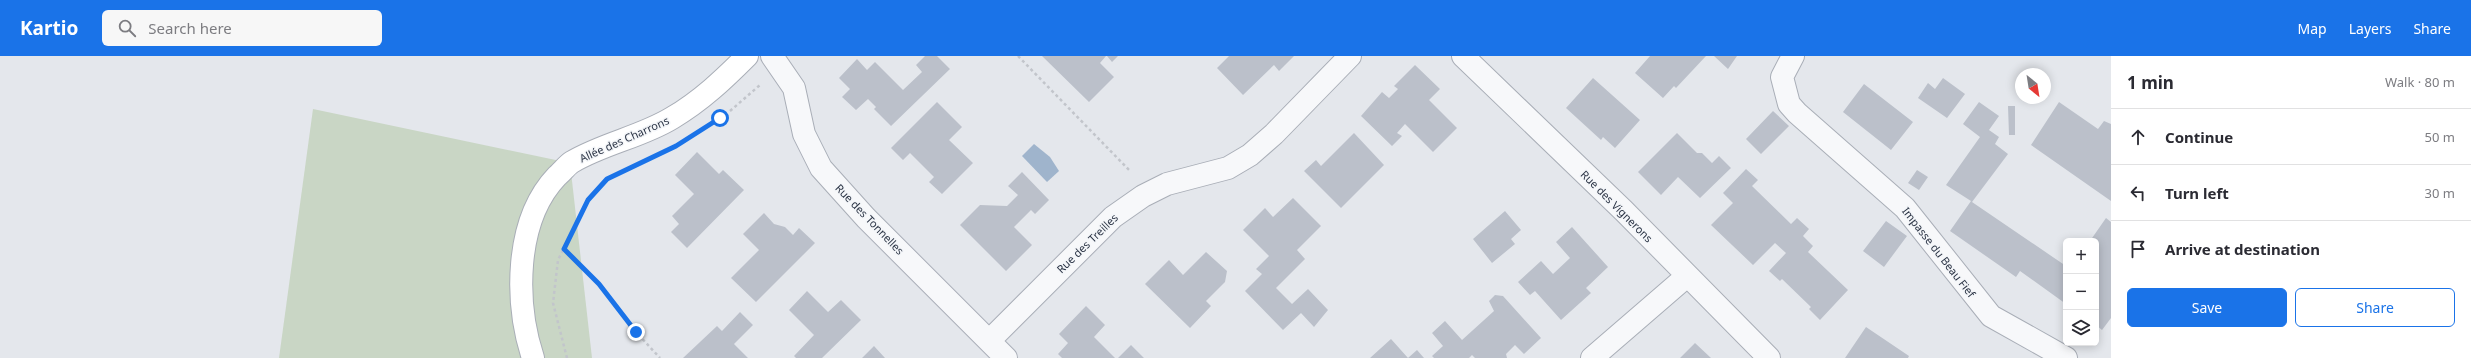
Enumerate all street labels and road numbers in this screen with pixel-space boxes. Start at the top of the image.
street label: Allée des Charrons [577,113,671,165]
street label: Rue des Vignerons [1578,167,1656,245]
street label: Rue des Tonnelles [832,180,908,258]
street label: Impasse du Beau Fief [1899,204,1980,301]
street label: Rue des Treilles [1053,210,1121,276]

